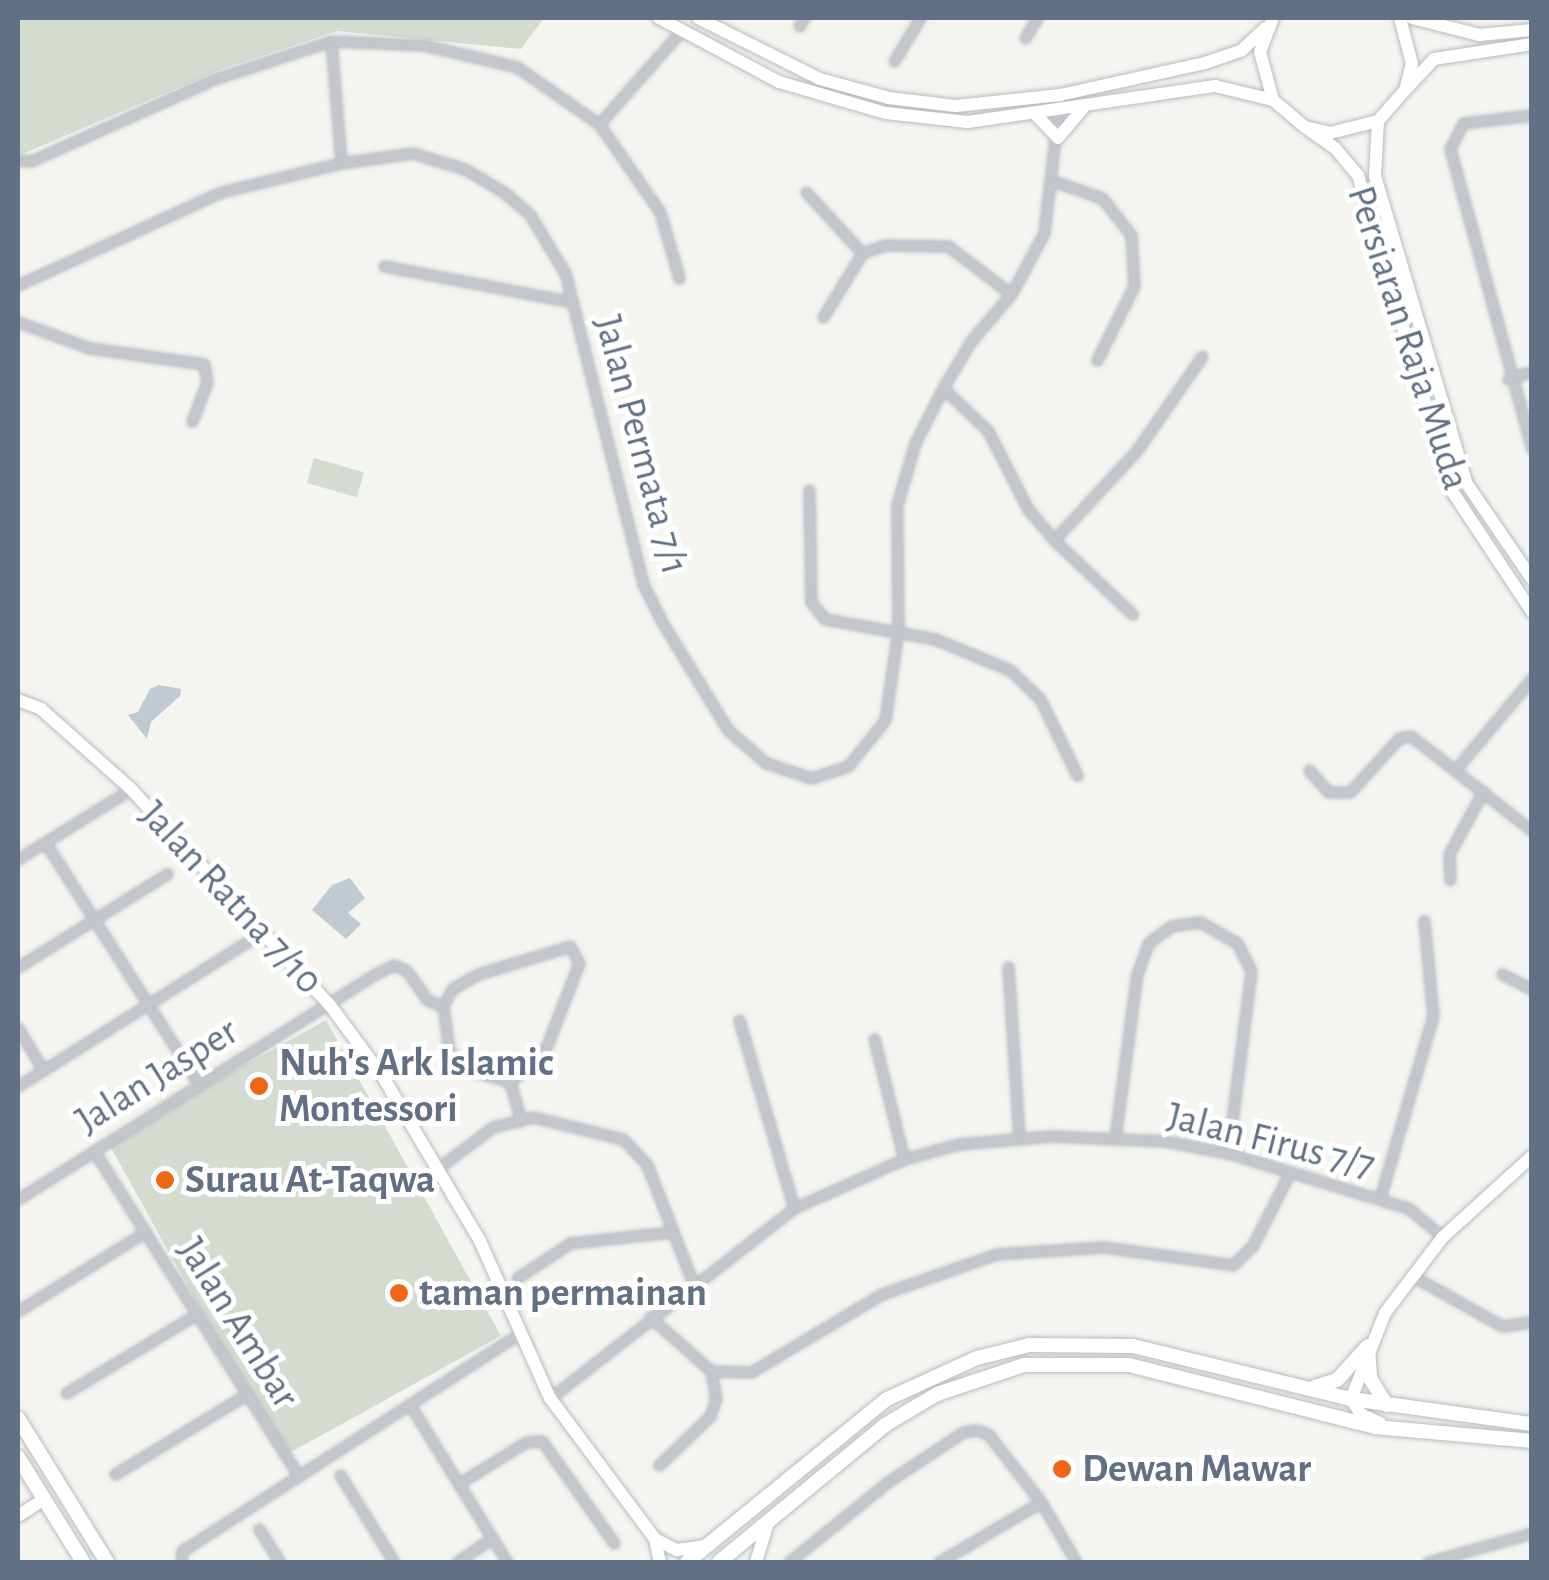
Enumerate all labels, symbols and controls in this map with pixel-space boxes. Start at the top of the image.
street label: Persiaran Raja Muda [1336,180,1480,496]
street label: Jalan Permata 7/1 [583,310,699,580]
street label: Jalan Ratna 7/10 [129,791,333,1005]
street label: Jalan Jasper [67,1007,247,1145]
place label: Nuh's Ark Islamic Montessori [279,1039,553,1133]
marker: Nuh's Ark Islamic Montessori [248,1075,270,1097]
street label: Jalan Firus 7/7 [1162,1092,1380,1190]
place label: Surau At-Taqwa [185,1156,435,1204]
marker: Surau At-Taqwa [154,1169,176,1191]
street label: Jalan Ambar [167,1229,309,1417]
place label: taman permainan [419,1269,707,1317]
marker: taman permainan [388,1282,410,1304]
place label: Dewan Mawar [1082,1445,1311,1493]
marker: Dewan Mawar [1051,1458,1073,1480]

